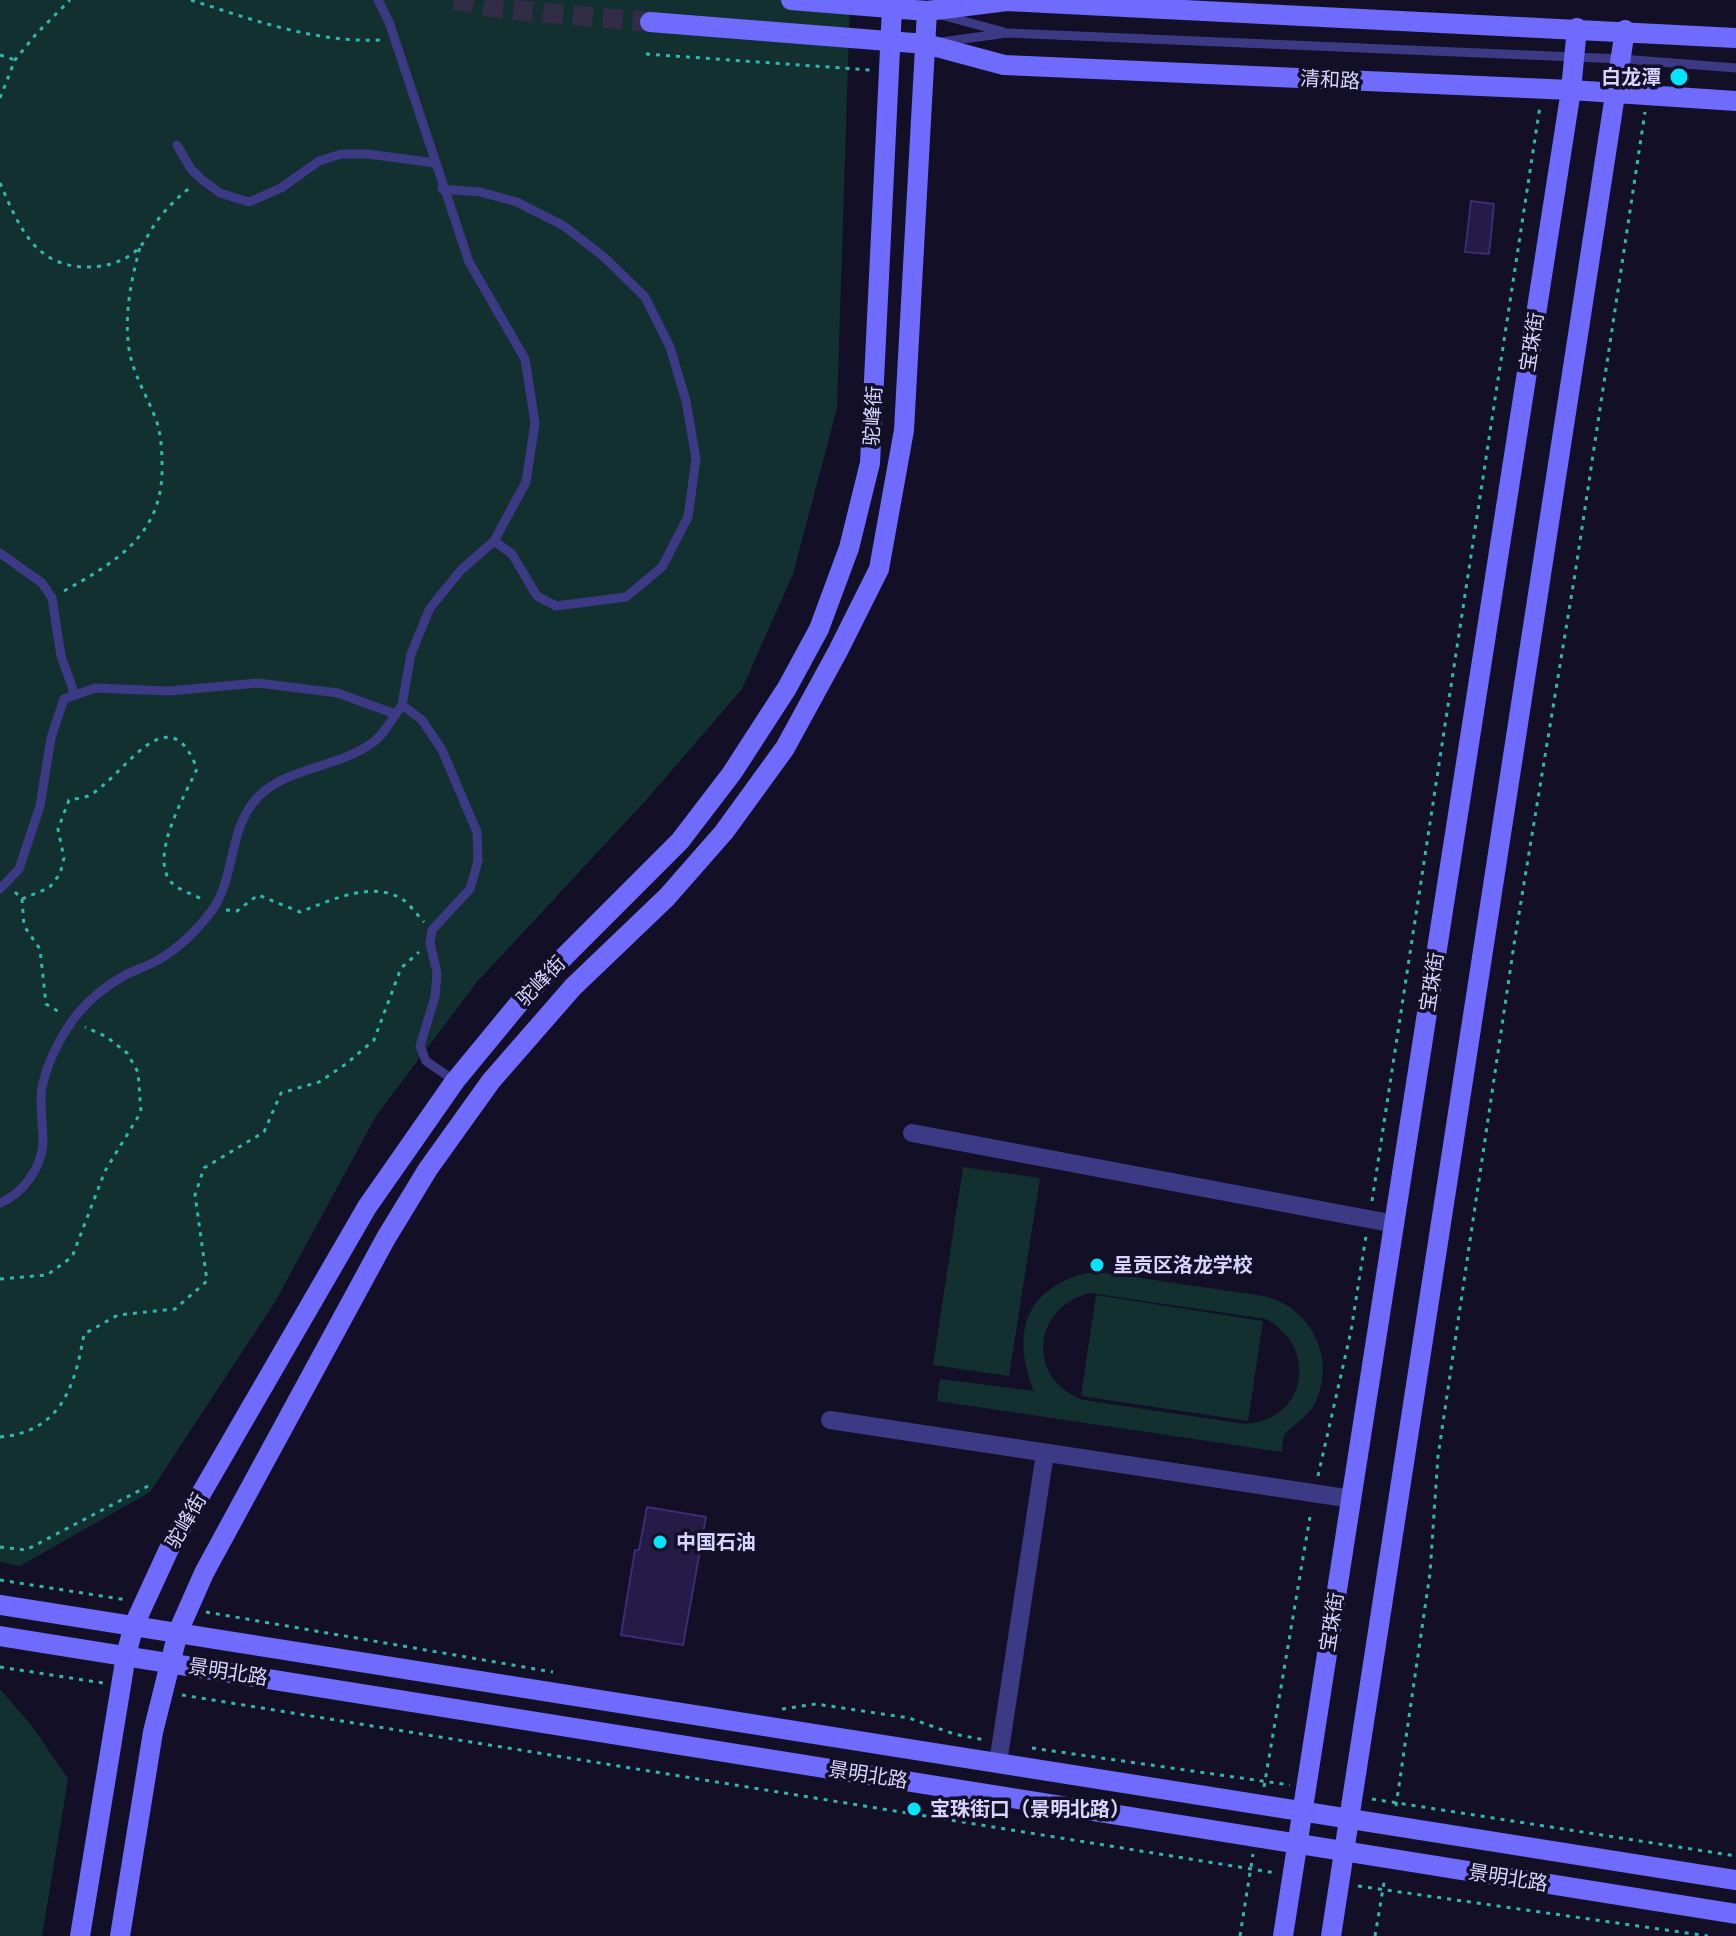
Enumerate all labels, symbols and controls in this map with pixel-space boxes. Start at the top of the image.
place label: 白龙潭 [1601,65,1661,89]
street label: 清和路 [1299,66,1361,94]
marker: 白龙潭 [1668,66,1690,88]
street label: 宝珠街 [1515,310,1549,374]
street label: 驼峰街 [859,385,887,447]
street label: 宝珠街 [1415,950,1449,1014]
street label: 驼峰街 [512,951,570,1011]
place label: 呈贡区洛龙学校 [1113,1253,1253,1277]
marker: 呈贡区洛龙学校 [1088,1256,1106,1274]
street label: 驼峰街 [161,1489,211,1553]
place label: 中国石油 [676,1530,756,1554]
marker: 中国石油 [651,1533,669,1551]
street label: 宝珠街 [1315,1590,1349,1654]
street label: 景明北路 [187,1654,269,1690]
street label: 景明北路 [827,1757,909,1793]
place label: 宝珠街口（景明北路） [930,1797,1130,1821]
marker: 宝珠街口（景明北路） [905,1800,923,1818]
street label: 景明北路 [1467,1860,1549,1896]

